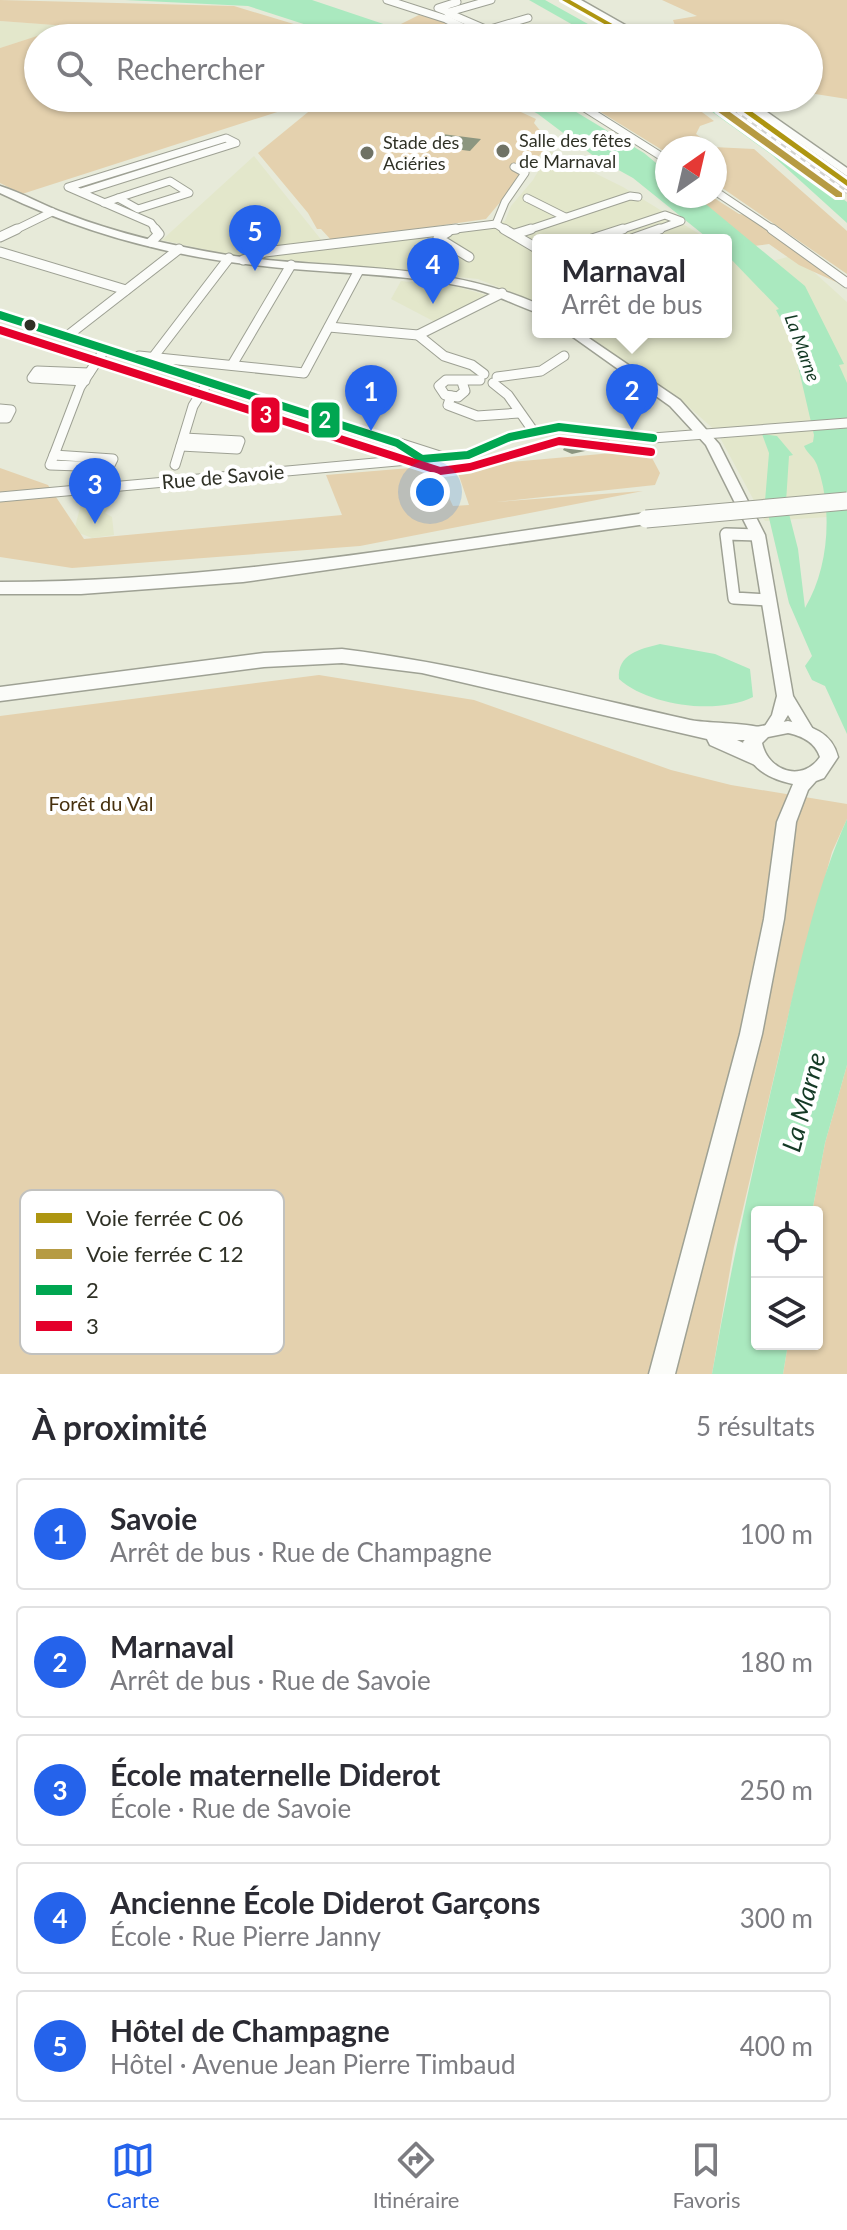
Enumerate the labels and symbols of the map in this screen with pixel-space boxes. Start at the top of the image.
place label: Salle des fêtes de Marnaval [519,129,632,172]
place label: Stade des Aciéries [383,131,460,174]
north arrow [655,136,727,208]
marker: Salle des fêtes de Marnaval [494,142,512,160]
marker: Stade des Aciéries [358,144,376,162]
pin: 5 [229,205,281,271]
pin: 4 [407,238,459,304]
water label: La Marne [781,311,825,385]
unlabelled marker [22,317,38,333]
pin: 2 [606,364,658,430]
pin: 1 [345,365,397,431]
line badge: 3 [250,396,281,434]
text: 3 [260,401,272,428]
line badge: 2 [310,401,341,439]
text: 2 [319,406,331,433]
pin: 3 [69,458,121,524]
street label: Rue de Savoie [161,459,285,493]
your location [410,472,450,512]
park label: Forêt du Val [49,791,153,815]
water label: La Marne [774,1048,832,1155]
legend [20,1190,284,1354]
text: Voie ferrée C 06 [86,1204,244,1231]
text: Voie ferrée C 12 [86,1240,244,1267]
text: 2 [86,1276,99,1303]
text: 3 [86,1312,99,1339]

